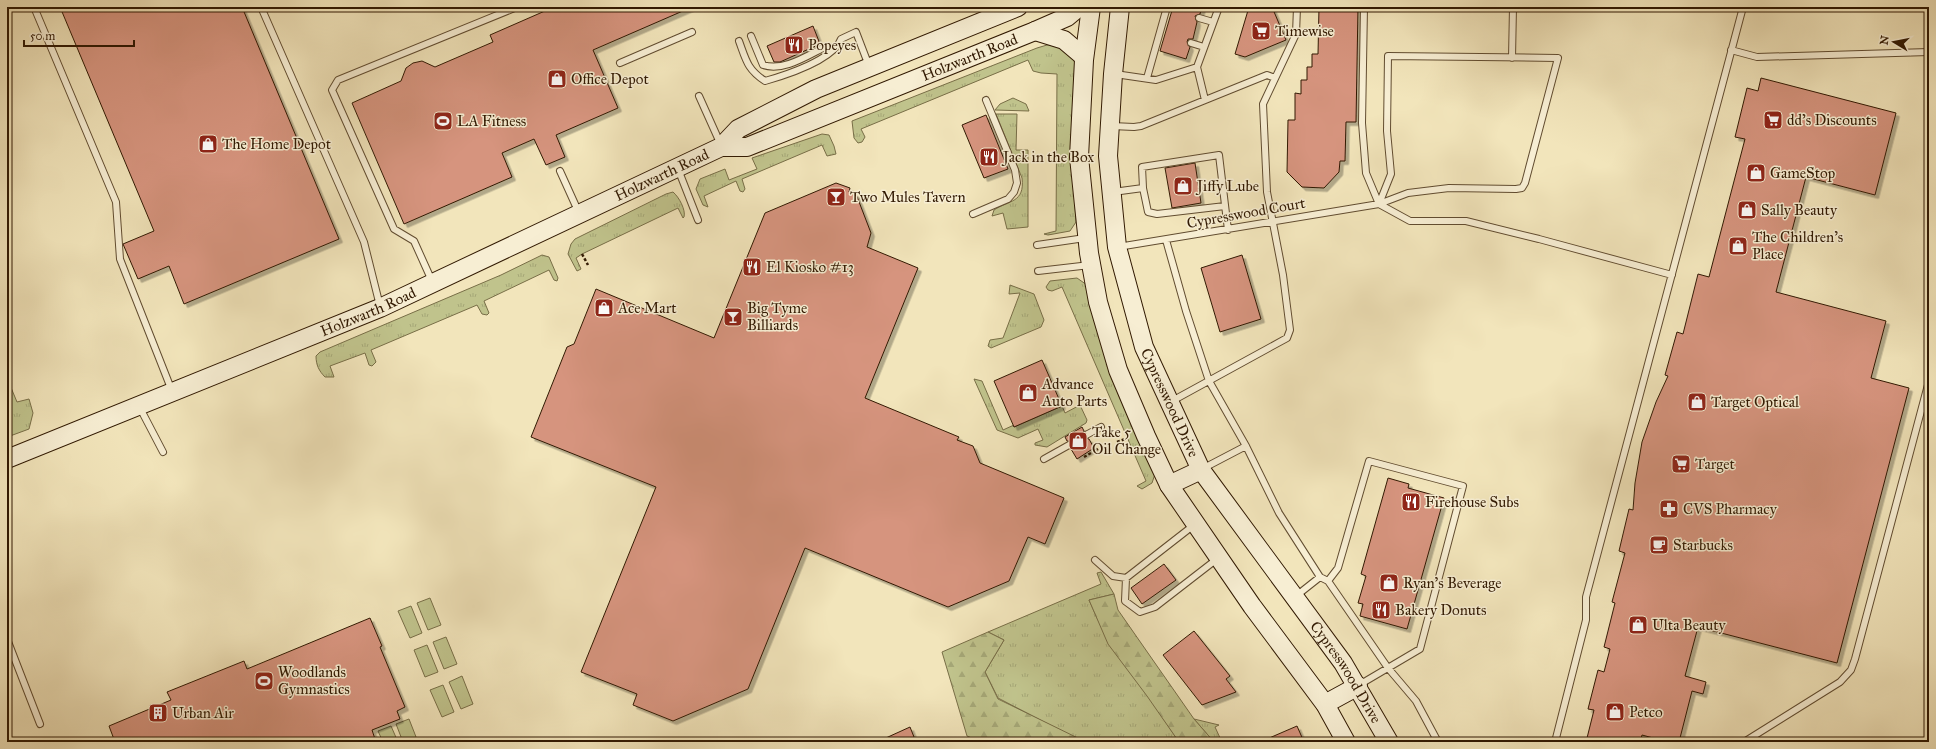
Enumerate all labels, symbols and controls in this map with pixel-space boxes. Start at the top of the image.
supermarket icon: Timewise [1250,20,1272,42]
scale bar [24,22,134,48]
place label: Timewise [1275,22,1334,40]
north arrow [1874,22,1914,62]
text: 50 m [30,29,55,43]
street label: Holzwarth Road [919,30,1021,85]
restaurant icon: Popeyes [783,34,805,56]
text: N [1877,34,1892,46]
place label: Popeyes [808,36,856,54]
shop icon: Office Depot [546,68,568,90]
place label: Office Depot [571,70,649,88]
supermarket icon: dd's Discounts [1762,109,1784,131]
sports icon: LA Fitness [432,110,454,132]
place label: dd's Discounts [1787,111,1877,129]
place label: LA Fitness [457,112,526,130]
shop icon: The Home Depot [197,133,219,155]
place label: The Home Depot [222,135,332,153]
street label: Holzwarth Road [612,145,712,205]
restaurant icon: Jack in the Box [978,146,1000,168]
place label: Jack in the Box [1001,148,1095,167]
shop icon: GameStop [1745,162,1767,184]
place label: GameStop [1770,164,1835,182]
shop icon: Jiffy Lube [1172,175,1194,197]
place label: Jiffy Lube [1195,177,1259,196]
bar icon: Two Mules Tavern [825,186,847,208]
place label: Two Mules Tavern [850,188,966,206]
street label: Cypresswood Court [1185,194,1307,232]
shop icon: Sally Beauty [1736,199,1758,221]
place label: Sally Beauty [1761,201,1838,219]
place label: The Children's Place [1752,228,1843,263]
shop icon: The Children's Place [1727,235,1749,257]
restaurant icon: El Kiosko #13 [741,256,763,278]
place label: El Kiosko #13 [766,258,854,276]
street label: Holzwarth Road [318,283,419,340]
shop icon: Ace Mart [593,297,615,319]
place label: Ace Mart [617,299,677,317]
place label: Big Tyme Billiards [747,299,807,334]
bar icon: Big Tyme Billiards [722,306,744,328]
street label: Cypresswood Drive [1137,345,1203,460]
place label: Advance Auto Parts [1041,375,1107,410]
shop icon: Advance Auto Parts [1017,382,1039,404]
shop icon: Target Optical [1686,391,1708,413]
place label: Target Optical [1711,393,1800,411]
place label: Take 5 Oil Change [1092,423,1161,458]
shop icon: Take 5 Oil Change [1067,430,1089,452]
supermarket icon: Target [1670,453,1692,475]
place label: Target [1695,455,1736,473]
restaurant icon: Firehouse Subs [1400,491,1422,513]
place label: Firehouse Subs [1425,493,1519,511]
pharmacy icon: CVS Pharmacy [1658,498,1680,520]
place label: CVS Pharmacy [1683,500,1778,518]
cafe icon: Starbucks [1648,534,1670,556]
place label: Starbucks [1673,536,1733,554]
shop icon: Ryan's Beverage [1378,572,1400,594]
place label: Ryan's Beverage [1403,574,1502,592]
restaurant icon: Bakery Donuts [1370,599,1392,621]
place label: Bakery Donuts [1395,601,1487,619]
shop icon: Ulta Beauty [1627,614,1649,636]
place label: Ulta Beauty [1652,616,1727,634]
street label: Cypresswood Drive [1306,618,1385,727]
place label: Woodlands Gymnastics [278,663,350,698]
sports icon: Woodlands Gymnastics [253,670,275,692]
shop icon: Petco [1604,701,1626,723]
building icon: Urban Air [147,702,169,724]
place label: Petco [1629,703,1663,721]
place label: Urban Air [172,704,234,722]

